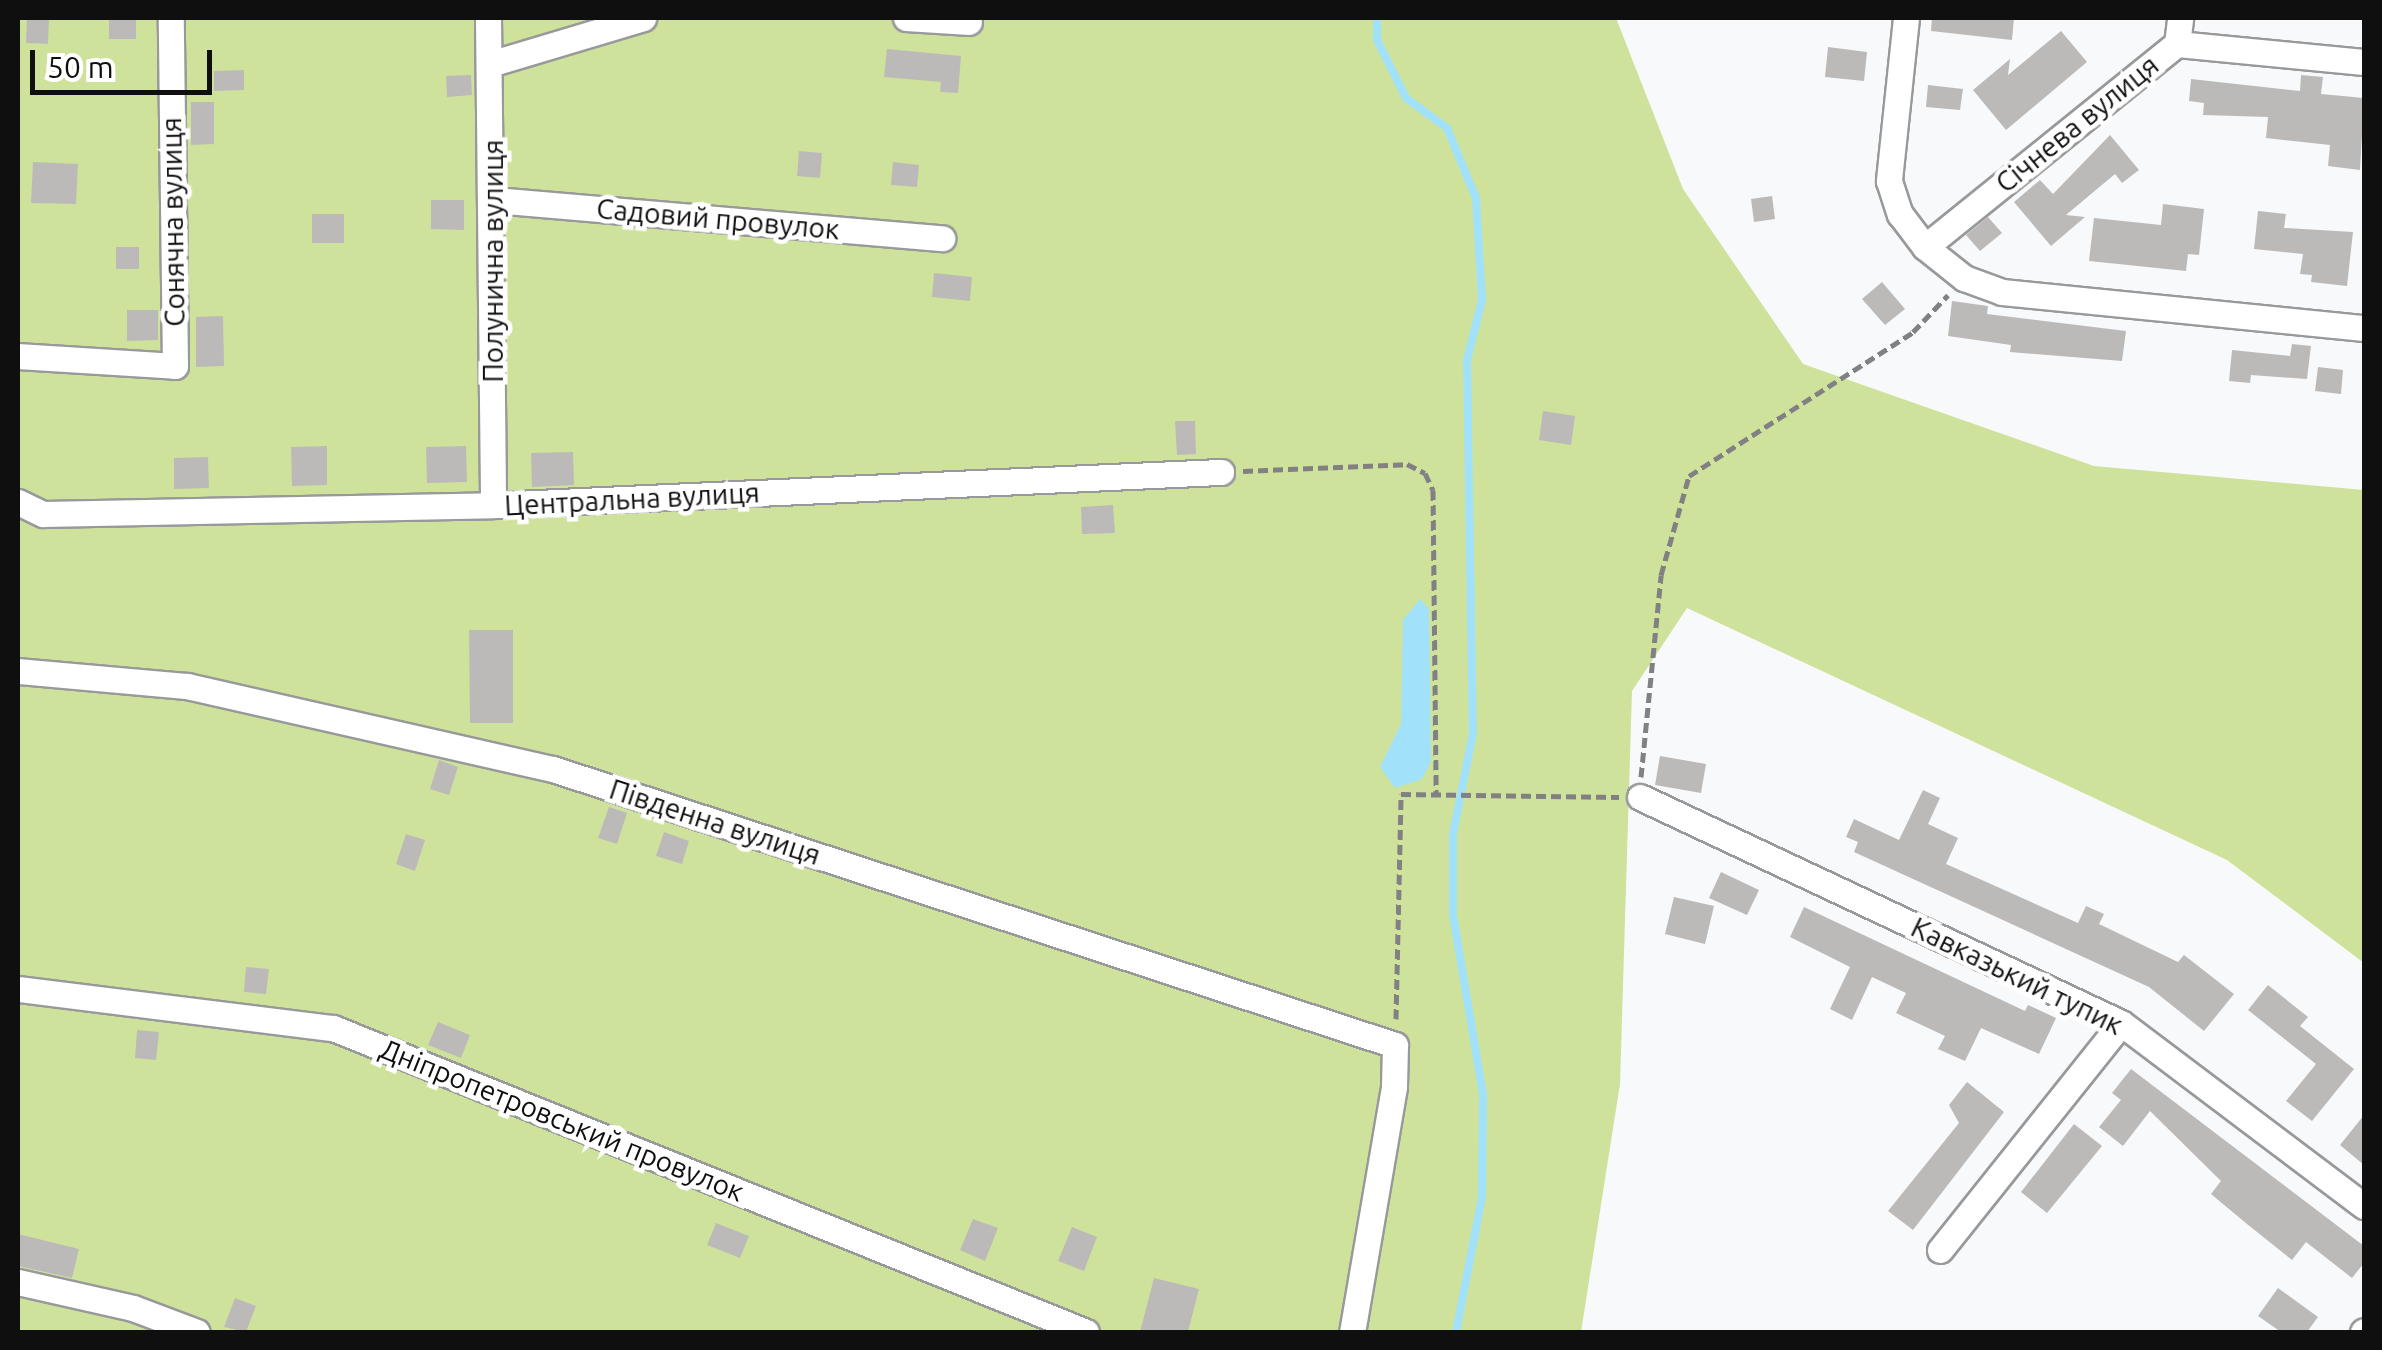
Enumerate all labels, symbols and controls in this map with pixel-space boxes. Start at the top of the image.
scale bar [35,30,218,92]
street label: Січнева вулиця [1989,48,2165,200]
text: 50 m [47,50,114,84]
street label: Сонячна вулиця [154,117,192,327]
street label: Полунична вулиця [476,139,510,383]
street label: Садовий провулок [595,192,841,246]
street label: Центральна вулиця [504,476,760,522]
street label: Південна вулиця [605,772,825,872]
street label: Кавказький тупик [1906,910,2128,1042]
street label: Дніпропетровський провулок [375,1031,749,1209]

